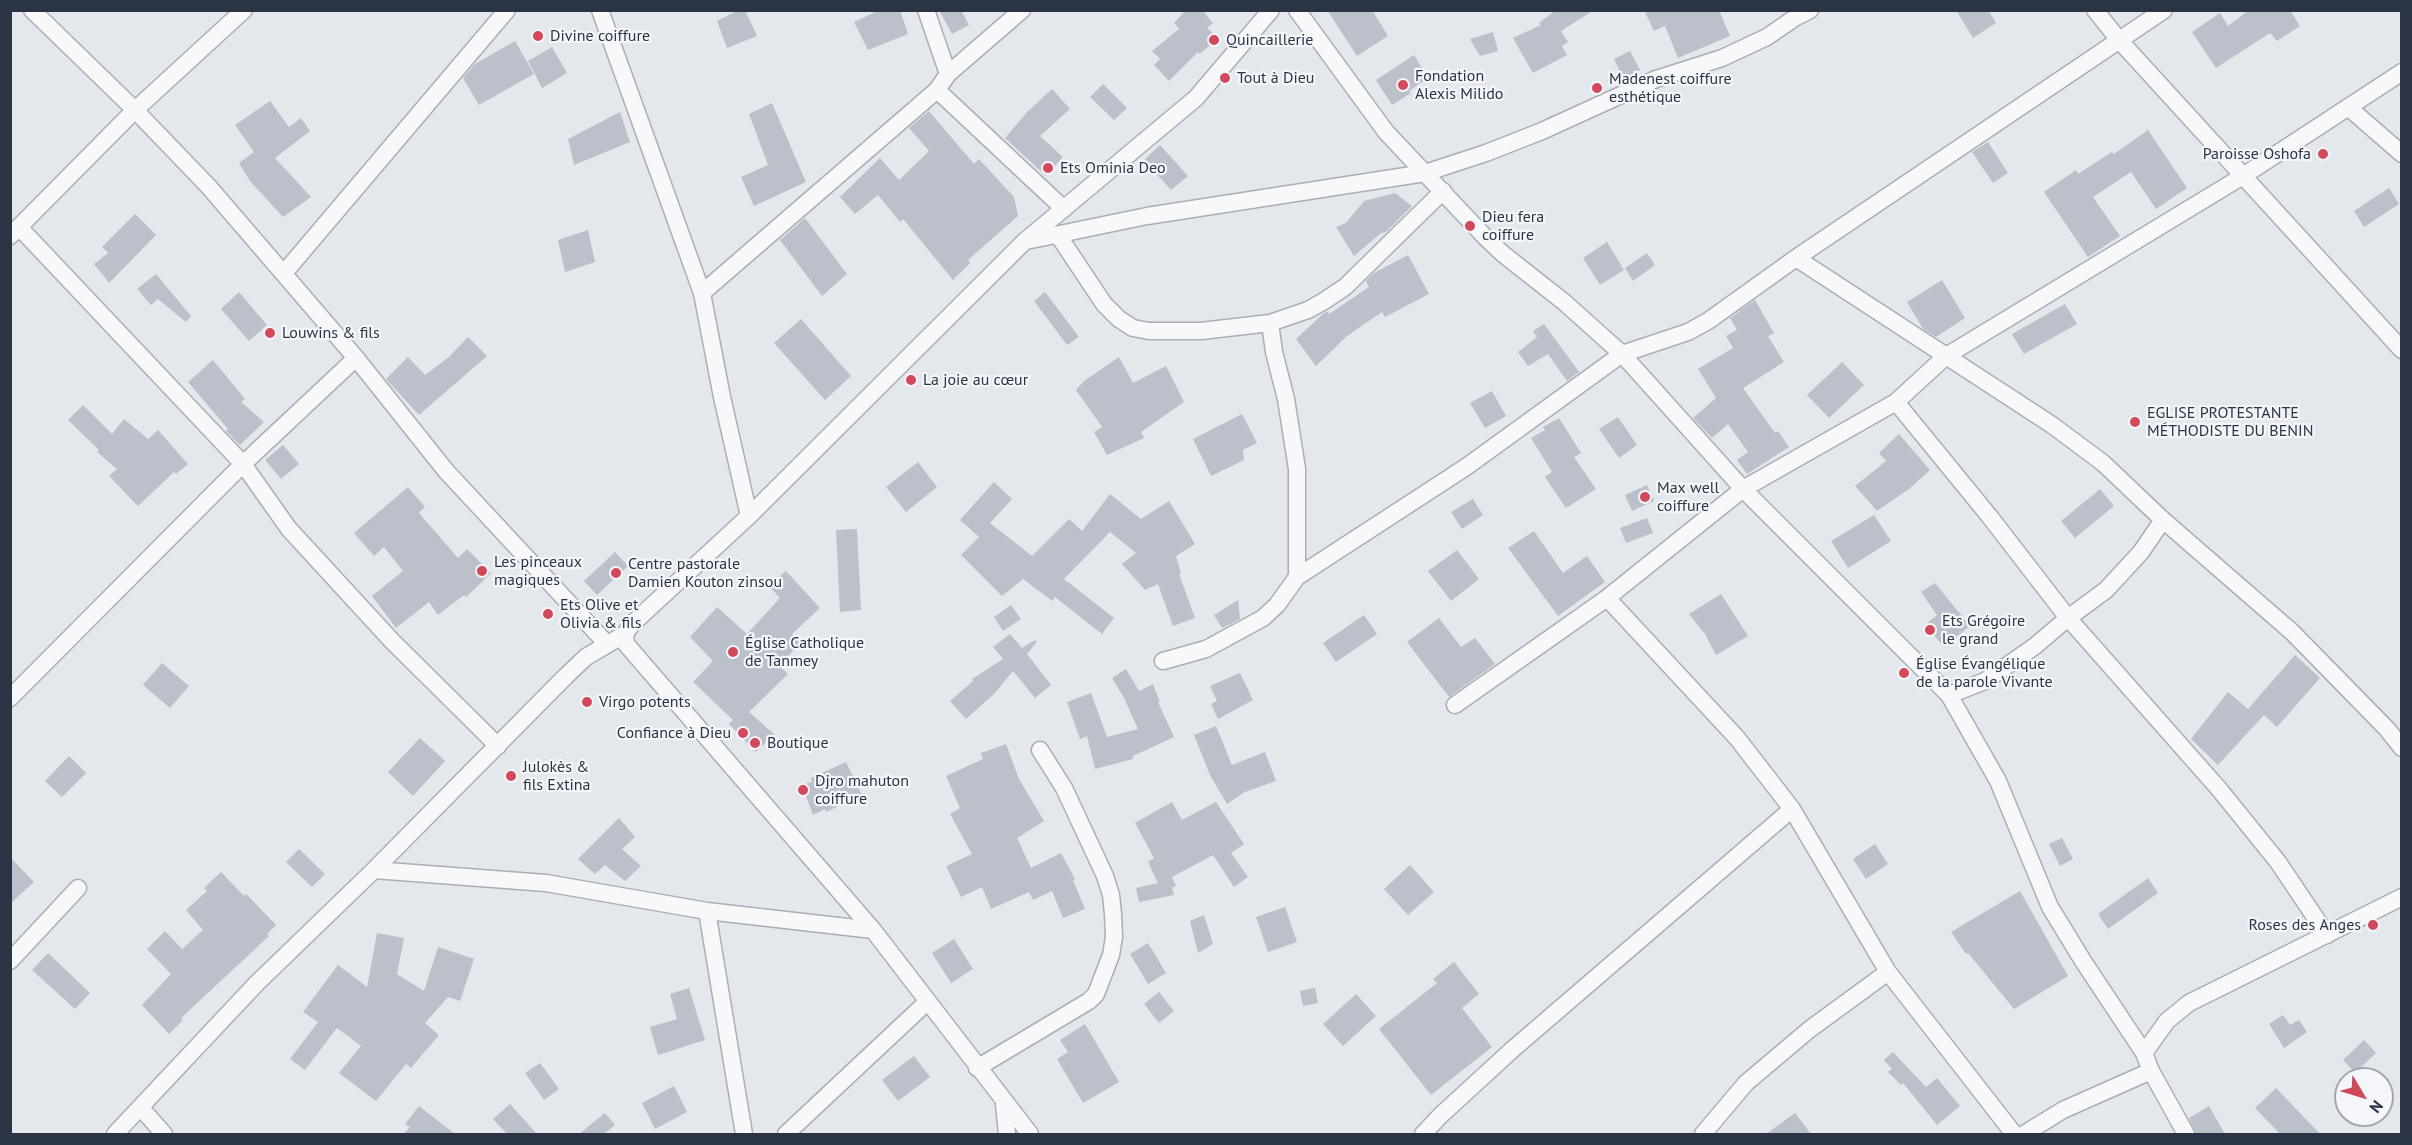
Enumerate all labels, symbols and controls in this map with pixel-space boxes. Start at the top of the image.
place label: Divine coiffure [550,26,650,46]
marker: Divine coiffure [531,29,545,43]
place label: Quincaillerie [1226,30,1313,50]
marker: Quincaillerie [1207,33,1221,47]
place label: Fondation Alexis Milido [1415,66,1503,104]
place label: Tout à Dieu [1237,68,1314,88]
place label: Madenest coiffure esthétique [1609,69,1732,107]
marker: Tout à Dieu [1218,71,1232,85]
marker: Fondation Alexis Milido [1396,78,1410,92]
marker: Madenest coiffure esthétique [1590,81,1604,95]
place label: Paroisse Oshofa [2203,144,2311,164]
marker: Paroisse Oshofa [2316,147,2330,161]
place label: Ets Ominia Deo [1060,158,1165,178]
marker: Ets Ominia Deo [1041,161,1055,175]
place label: Dieu fera coiffure [1482,207,1544,245]
marker: Dieu fera coiffure [1463,219,1477,233]
place label: Louwins & fils [282,323,380,343]
marker: Louwins & fils [263,326,277,340]
place label: La joie au cœur [923,370,1028,390]
marker: La joie au cœur [904,373,918,387]
place label: EGLISE PROTESTANTE MÉTHODISTE DU BENIN [2147,403,2313,441]
marker: EGLISE PROTESTANTE MÉTHODISTE DU BENIN [2128,415,2142,429]
place label: Max well coiffure [1657,478,1719,516]
marker: Max well coiffure [1638,490,1652,504]
place label: Les pinceaux magiques [494,552,582,590]
place label: Centre pastorale Damien Kouton zinsou [628,554,782,592]
marker: Les pinceaux magiques [475,564,489,578]
marker: Centre pastorale Damien Kouton zinsou [609,566,623,580]
place label: Ets Olive et Olivia & fils [560,595,641,633]
marker: Ets Olive et Olivia & fils [541,607,555,621]
place label: Ets Grégoire le grand [1942,611,2025,649]
marker: Ets Grégoire le grand [1923,623,1937,637]
place label: Église Catholique de Tanmey [745,633,864,671]
marker: Église Catholique de Tanmey [726,645,740,659]
place label: Église Évangélique de la parole Vivante [1916,654,2053,692]
marker: Église Évangélique de la parole Vivante [1897,666,1911,680]
place label: Virgo potents [599,692,691,712]
marker: Virgo potents [580,695,594,709]
place label: Confiance à Dieu [617,723,731,743]
marker: Confiance à Dieu [736,726,750,740]
place label: Boutique [767,733,829,753]
marker: Boutique [748,736,762,750]
place label: Julokès & fils Extina [523,757,591,795]
marker: Julokès & fils Extina [504,769,518,783]
place label: Djro mahuton coiffure [815,771,909,809]
marker: Djro mahuton coiffure [796,783,810,797]
place label: Roses des Anges [2248,915,2361,935]
marker: Roses des Anges [2366,918,2380,932]
north arrow [2334,1067,2394,1127]
text: N [2365,1097,2388,1117]

